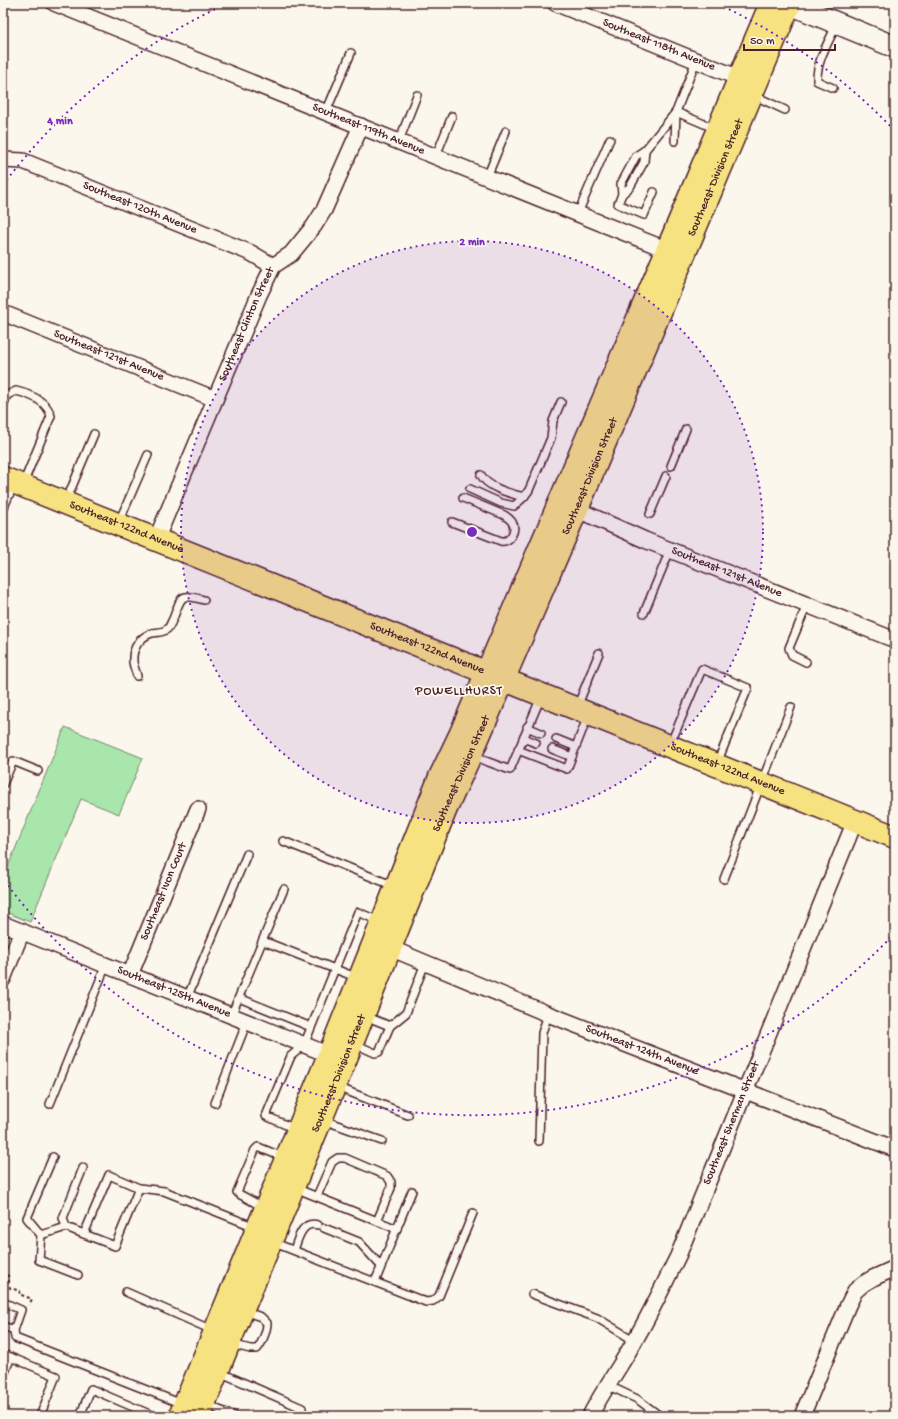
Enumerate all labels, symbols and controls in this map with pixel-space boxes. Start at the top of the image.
street label: Southeast 118th Avenue [600,16,718,75]
scale bar [744,26,835,52]
text: 50 m [750,35,775,49]
street label: Southeast 119th Avenue [310,101,427,159]
text: 4 min [46,115,73,129]
street label: Southeast Division Street [685,116,748,239]
street label: Southeast 120th Avenue [81,179,200,238]
text: 2 min [459,236,485,250]
street label: Southeast Clinton Street [216,264,279,384]
street label: Southeast 121st Avenue [51,327,167,385]
street label: Southeast Division Street [560,415,622,537]
street label: Southeast 122nd Avenue [67,498,186,557]
centre of rings [465,525,479,539]
street label: Southeast 121st Avenue [669,544,784,601]
street label: Southeast 122nd Avenue [368,619,487,678]
district label: POWELLHURST [414,684,503,699]
street label: Southeast Division Street [430,712,494,834]
street label: Southeast 122nd Avenue [668,740,788,799]
street label: Southeast Ivon Court [138,840,191,943]
street label: Southeast 125th Avenue [115,963,233,1022]
street label: Southeast Division Street [309,1012,370,1135]
street label: Southeast 124th Avenue [583,1022,701,1079]
street label: Southeast Sherman Street [701,1058,764,1187]

